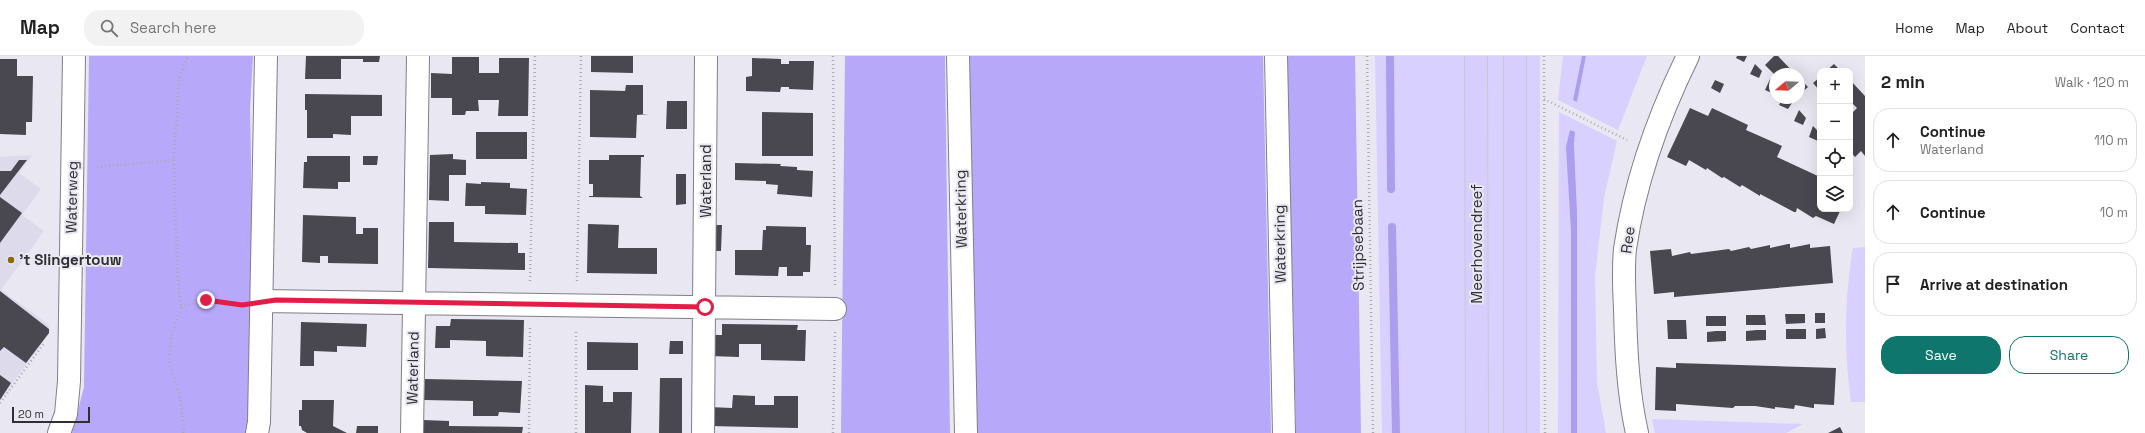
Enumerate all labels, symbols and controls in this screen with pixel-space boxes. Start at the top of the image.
search box [84,10,364,46]
text: Map [20,15,60,40]
icon: search [98,17,120,39]
text: Search here [130,18,216,37]
text: Home [1895,19,1933,37]
text: Map [1955,19,1985,37]
text: About [2007,19,2048,37]
text: Contact [2070,19,2125,37]
north arrow [1769,68,1805,104]
map controls [1817,68,1853,212]
button: + [1817,68,1853,104]
text: 2 min [1881,71,1925,93]
text: Walk · 120 m [2055,74,2129,91]
button: − [1817,104,1853,140]
text: Continue [1920,122,1986,141]
icon: ahead [1882,129,1904,151]
text: 110 m [2094,132,2128,149]
button: locate [1817,140,1853,176]
text: Waterland [1920,141,1984,158]
street label: Waterland [696,144,715,218]
street label: Waterweg [61,160,82,233]
street label: Waterkring [950,170,971,248]
button: layers [1817,176,1853,212]
street label: Meerhovendreef [1467,184,1486,304]
street label: Strijpsebaan [1347,199,1368,291]
icon: ahead [1882,201,1904,223]
text: Continue [1920,203,1986,222]
text: 10 m [2100,204,2128,221]
street label: Waterkring [1269,205,1290,283]
street label: Ree [1616,225,1639,255]
place label: 't Slingertouw [19,250,122,269]
marker: 't Slingertouw [6,255,16,265]
icon: arrive [1882,273,1904,295]
text: Arrive at destination [1920,275,2068,294]
route end [197,291,215,309]
route start [696,298,714,316]
street label: Waterland [402,331,423,405]
button: Save [1881,336,2001,374]
button: Share [2009,336,2129,374]
scale bar [12,405,90,424]
text: 20 m [18,407,44,421]

